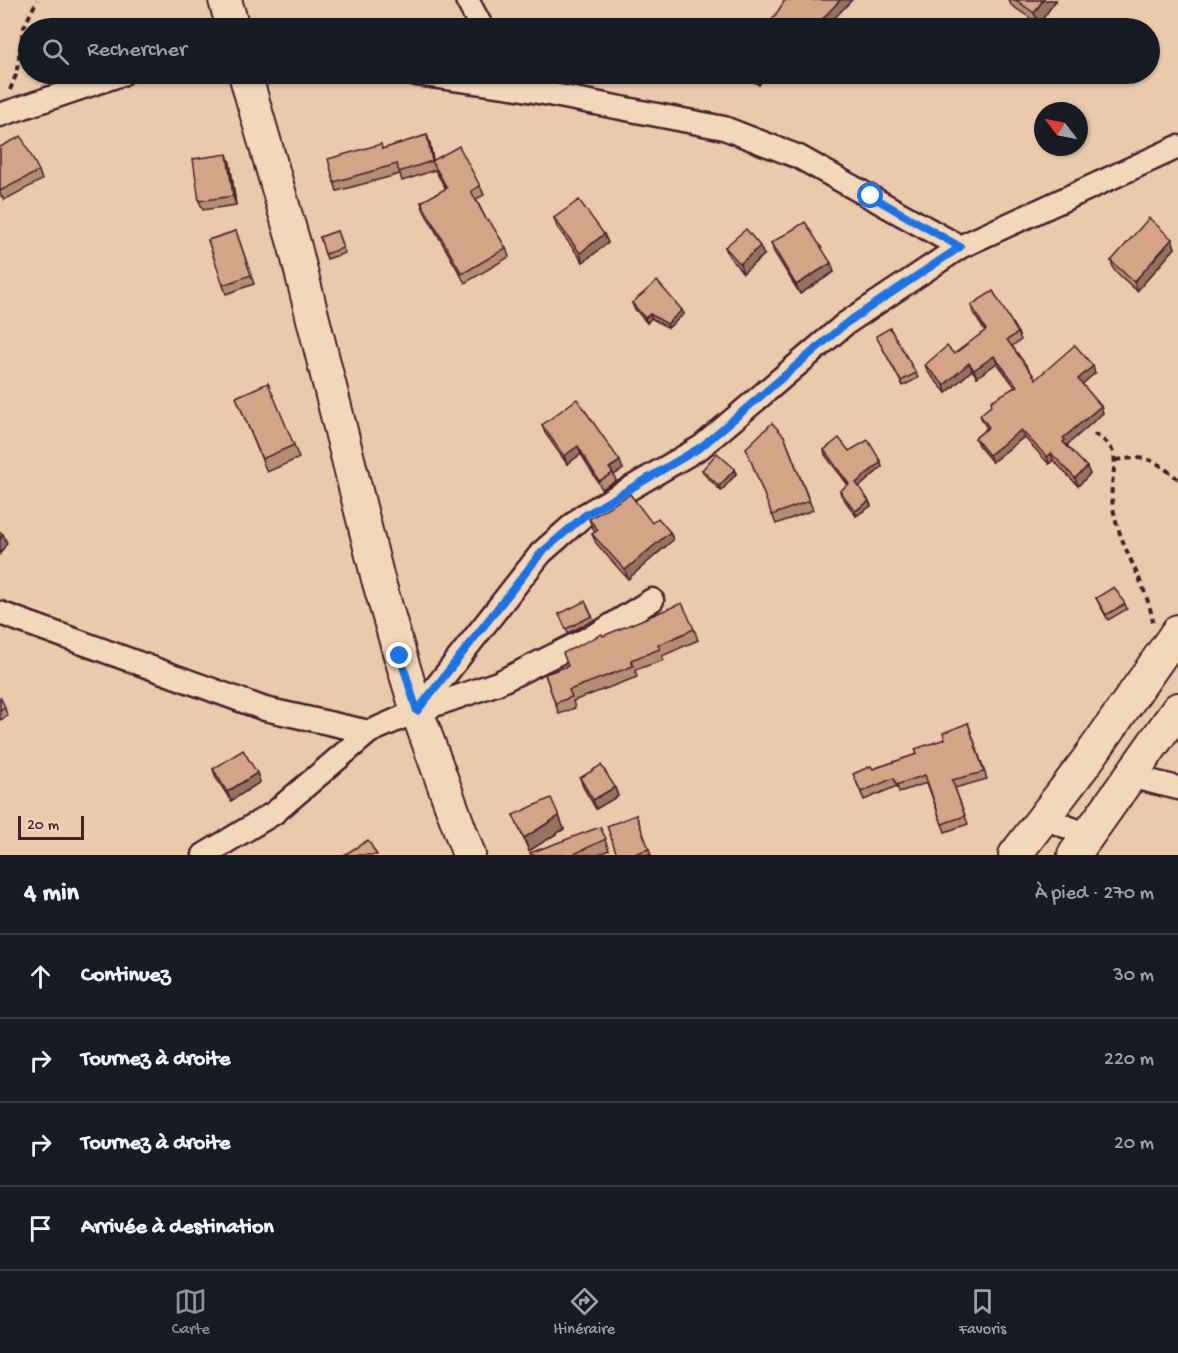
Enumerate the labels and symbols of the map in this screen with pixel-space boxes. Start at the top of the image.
north arrow [1034,102,1088,156]
route start [857,182,883,208]
route end [386,642,412,668]
scale bar [18,813,84,840]

